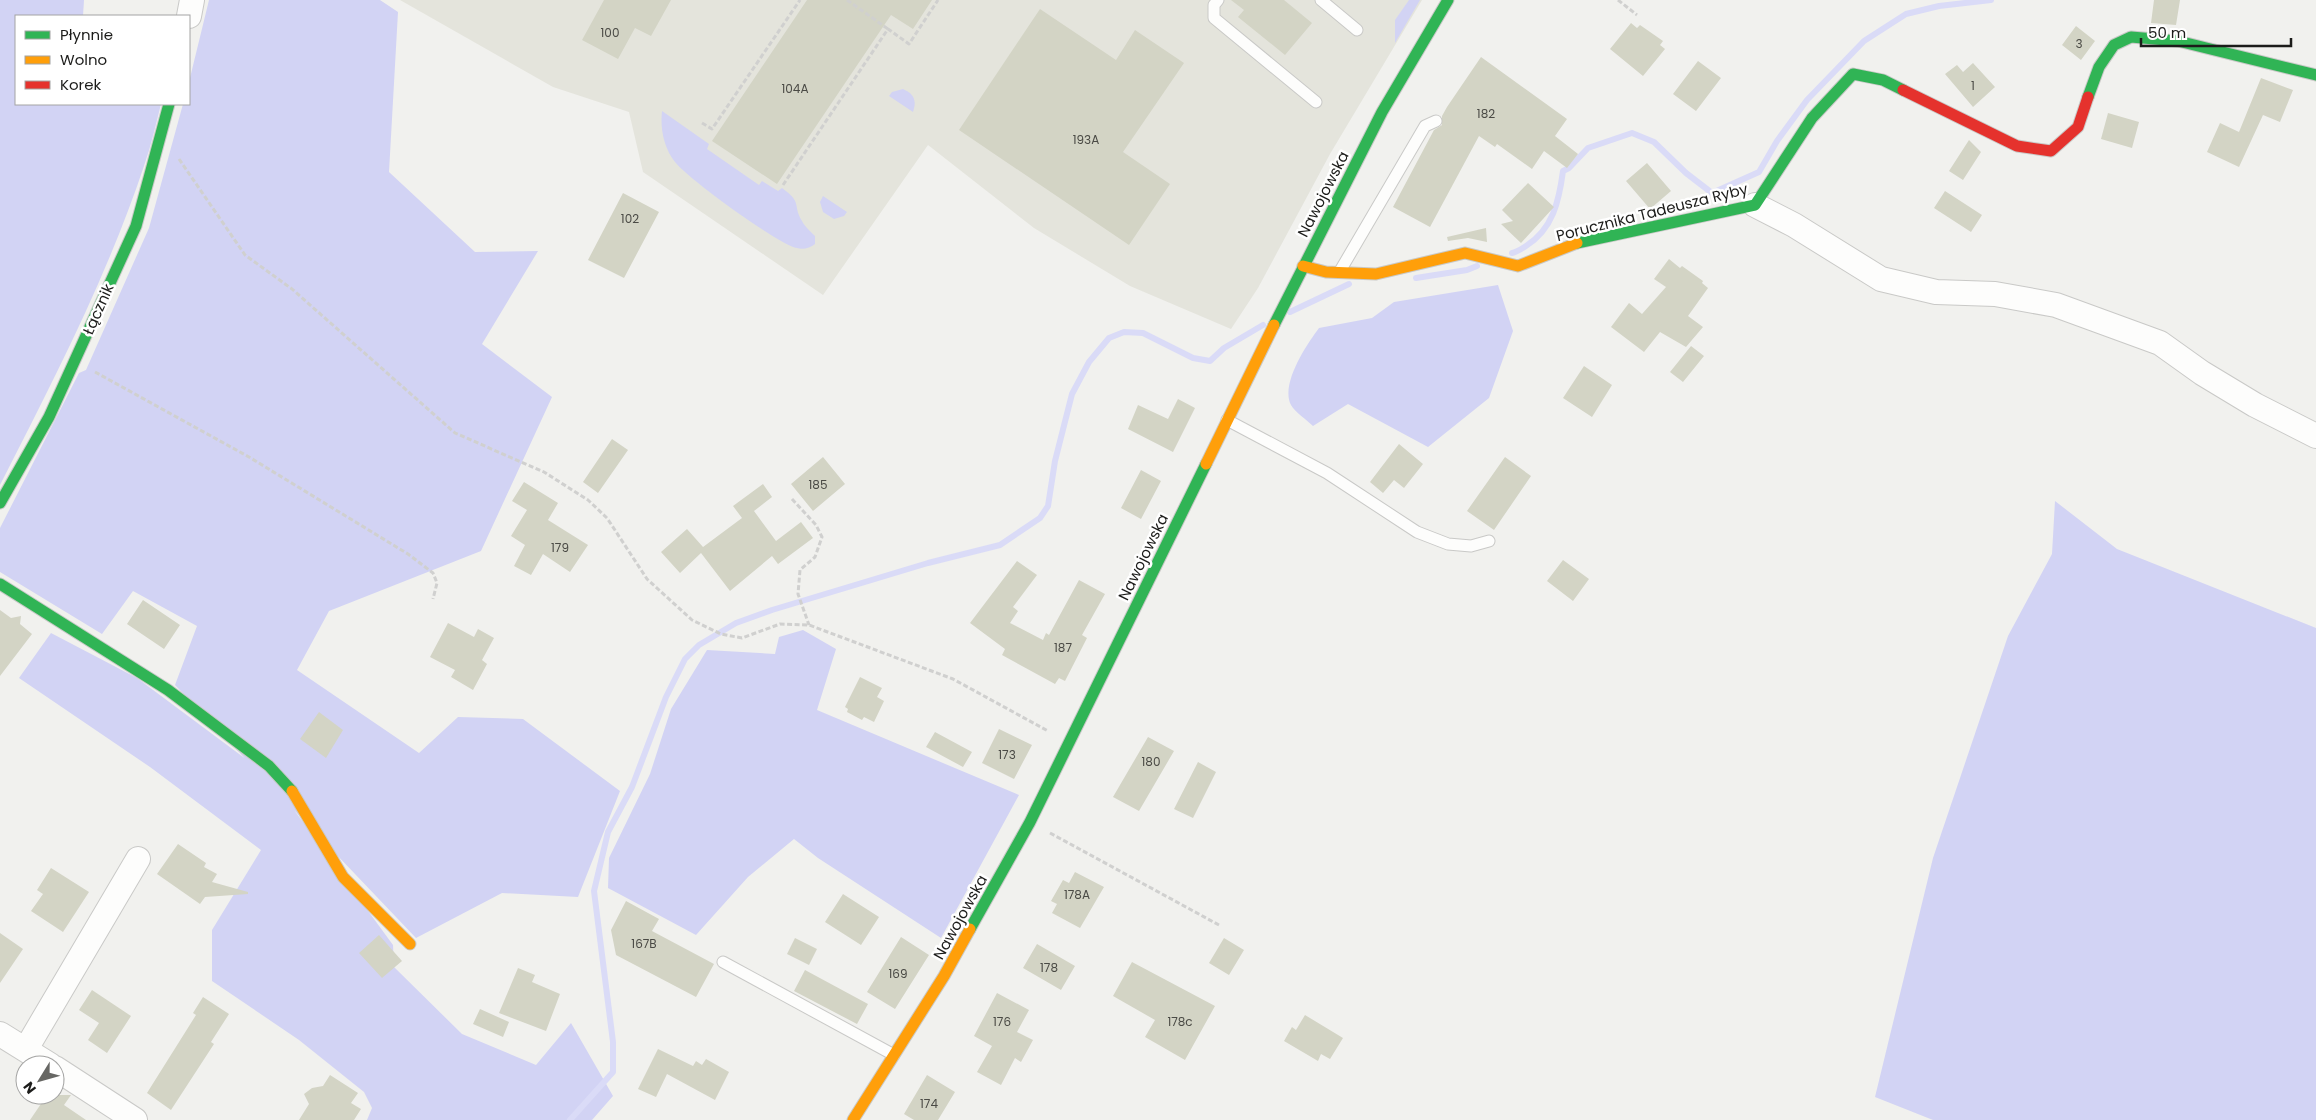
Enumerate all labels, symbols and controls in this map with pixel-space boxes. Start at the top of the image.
legend [15,15,190,105]
scale bar [2141,15,2291,47]
text: 50 m [2148,22,2186,43]
text: Płynnie [60,24,113,45]
house number: 100 [601,24,619,41]
house number: 3 [2075,35,2083,52]
text: Wolno [60,49,107,70]
text: Korek [60,74,101,95]
house number: 1 [1971,77,1975,94]
house number: 104A [781,80,809,97]
house number: 182 [1477,105,1495,122]
house number: 193A [1073,131,1099,148]
street label: Nawojowska [1292,147,1354,241]
street label: Porucznika Tadeusza Ryby [1554,178,1751,246]
house number: 102 [621,210,639,227]
street label: Łącznik [77,280,119,338]
house number: 185 [809,476,827,493]
street label: Nawojowska [1113,510,1173,604]
house number: 179 [551,539,569,556]
house number: 187 [1054,639,1072,656]
house number: 173 [998,746,1016,763]
house number: 180 [1142,753,1160,770]
street label: Nawojowska [928,871,992,963]
house number: 178A [1064,886,1090,903]
house number: 167B [631,935,657,952]
house number: 178 [1040,959,1058,976]
house number: 169 [888,965,908,982]
house number: 176 [993,1013,1011,1030]
house number: 178c [1167,1013,1193,1030]
north arrow [15,1055,65,1105]
text: N [18,1078,41,1098]
house number: 174 [920,1095,938,1112]

